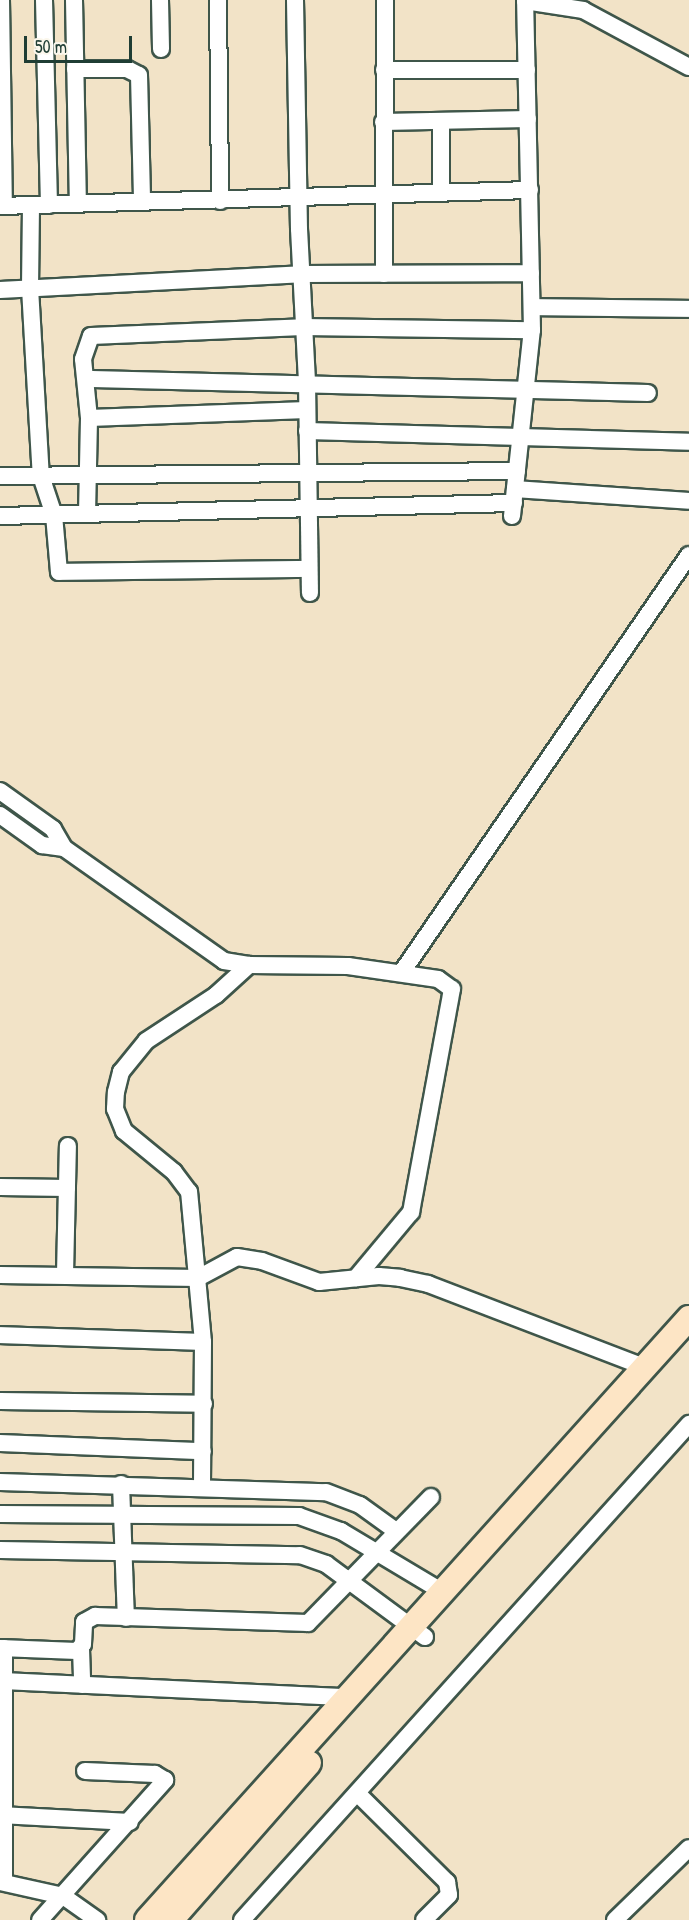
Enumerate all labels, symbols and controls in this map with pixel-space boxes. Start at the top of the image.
scale bar [27,24,135,62]
text: 50 m [35,34,67,59]

